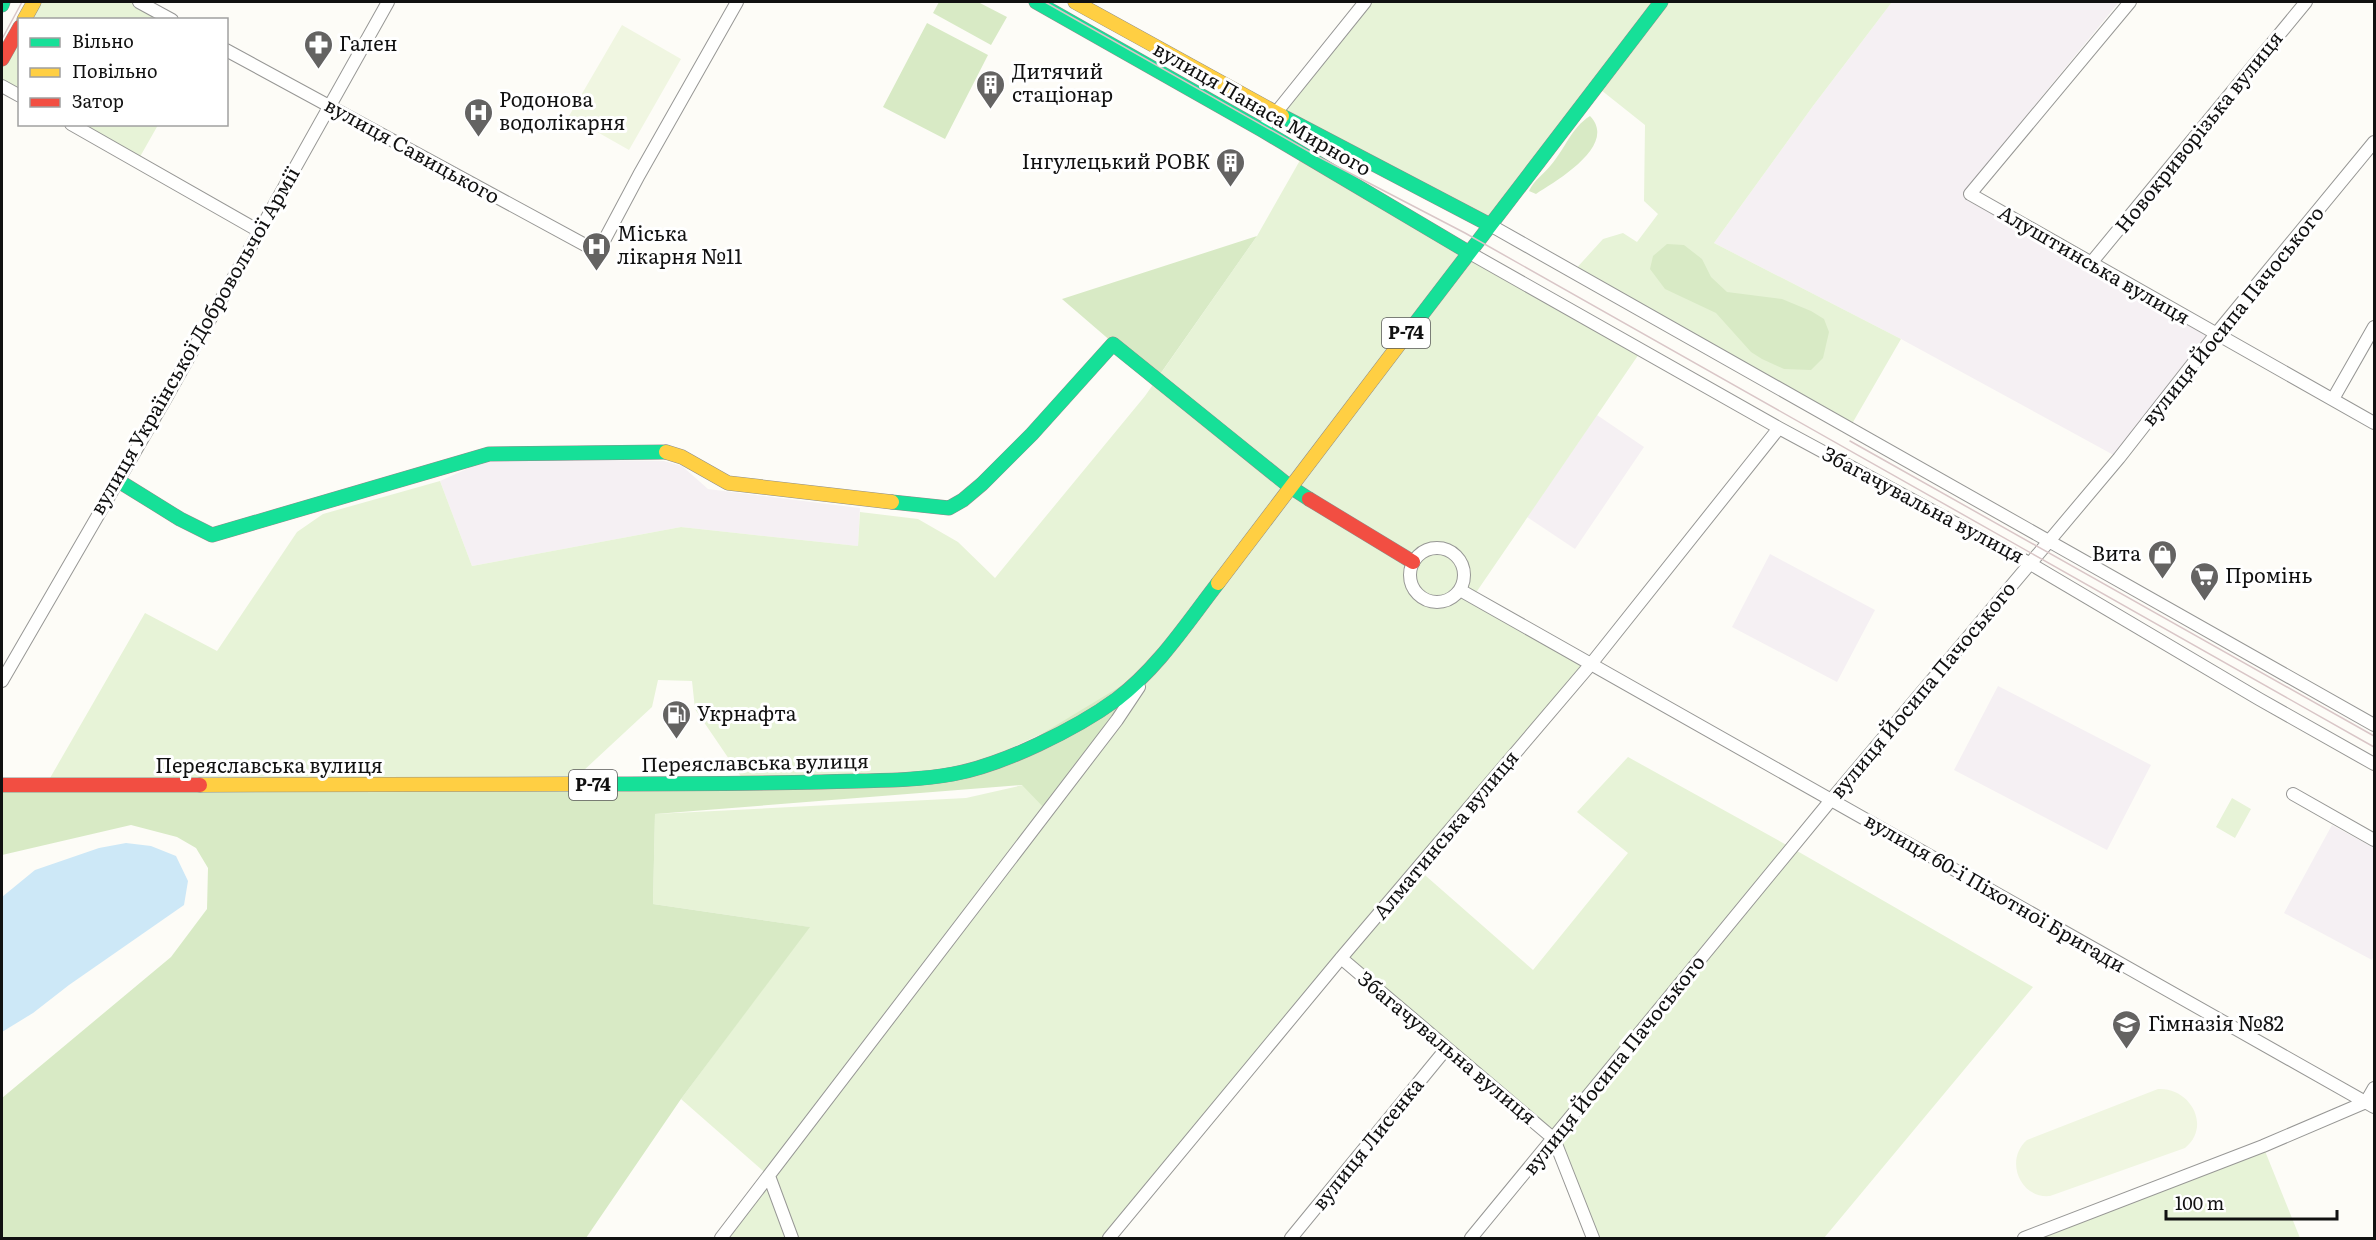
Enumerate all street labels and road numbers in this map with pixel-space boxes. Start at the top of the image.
street label: Новокриворізька вулиця [2106,23,2288,238]
street label: вулиця Панаса Мирного [1148,32,1378,182]
street label: вулиця Савицького [320,89,506,210]
street label: вулиця Української Добровольчої Армії [81,160,306,519]
street label: Алуштинська вулиця [1994,196,2196,331]
street label: вулиця Йосипа Пачоського [2133,198,2330,431]
road number: Р-74 [1382,318,1430,348]
street label: Збагачувальна вулиця [1818,437,2030,569]
street label: вулиця Йосипа Пачоського [1821,574,2021,804]
street label: Алматинська вулиця [1365,743,1524,925]
street label: Переяславська вулиця [641,744,869,778]
street label: Переяславська вулиця [155,749,383,779]
road number: Р-74 [569,770,617,800]
street label: вулиця 60-ї Піхотної Бригади [1860,804,2132,979]
street label: вулиця Йосипа Пачоського [1514,947,1711,1180]
street label: Збагачувальна вулиця [1352,963,1544,1130]
street label: вулиця Лисенка [1304,1070,1430,1216]

